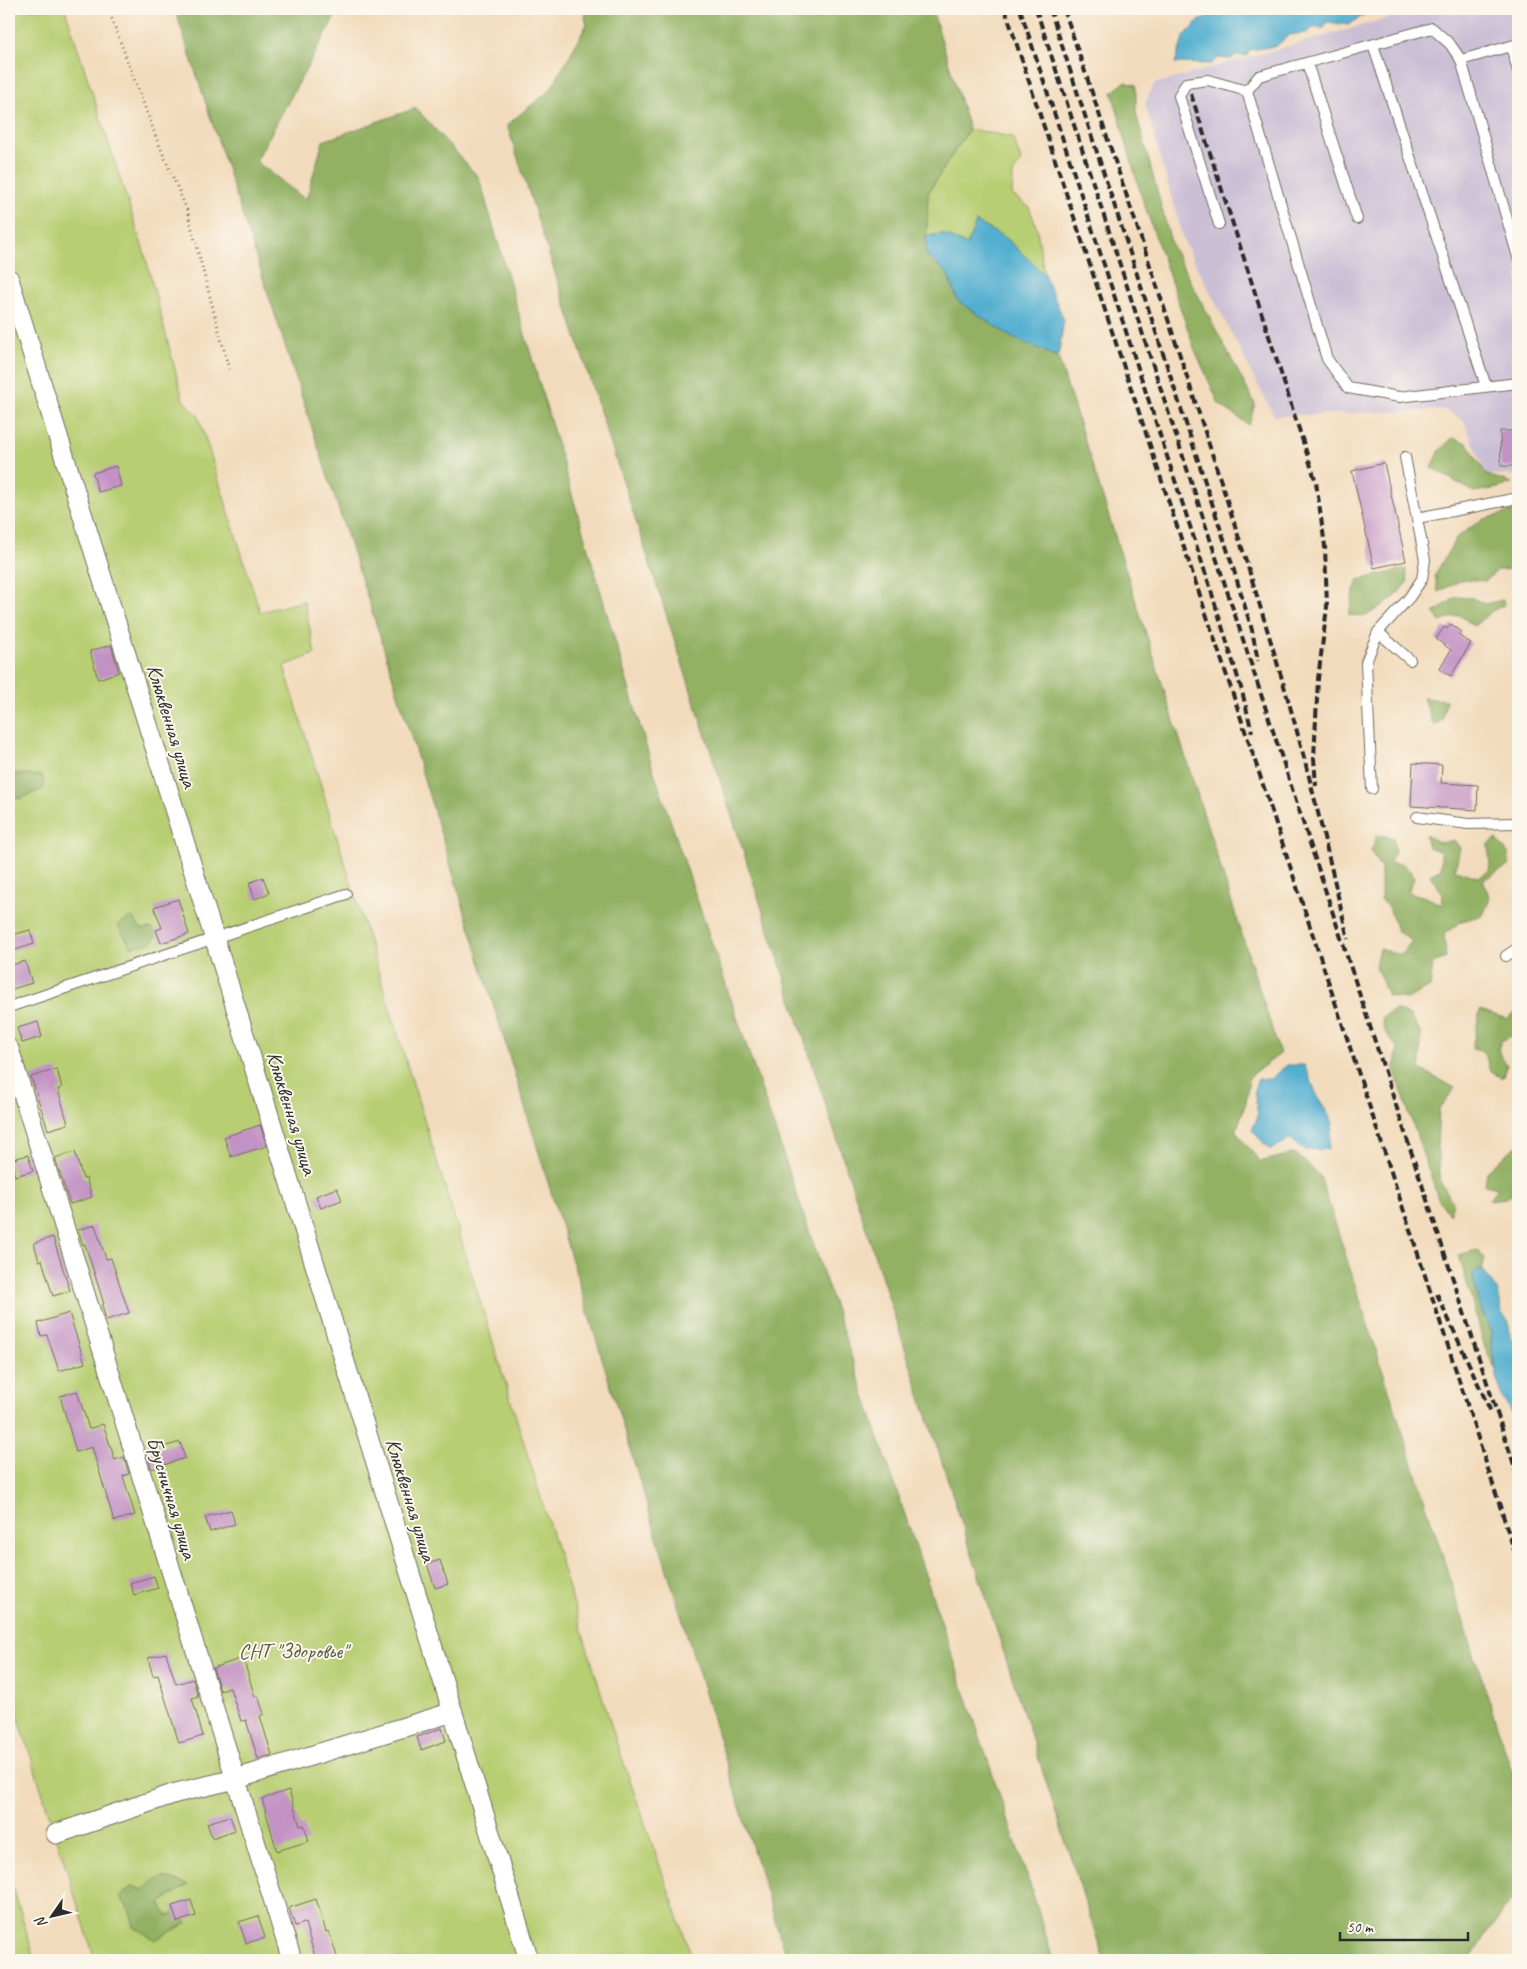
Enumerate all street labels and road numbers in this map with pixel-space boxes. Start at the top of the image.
street label: Клюквенная улица [141,661,204,793]
street label: Клюквенная улица [261,1048,324,1180]
street label: Брусничная улица [141,1434,203,1564]
street label: Клюквенная улица [380,1435,443,1567]

